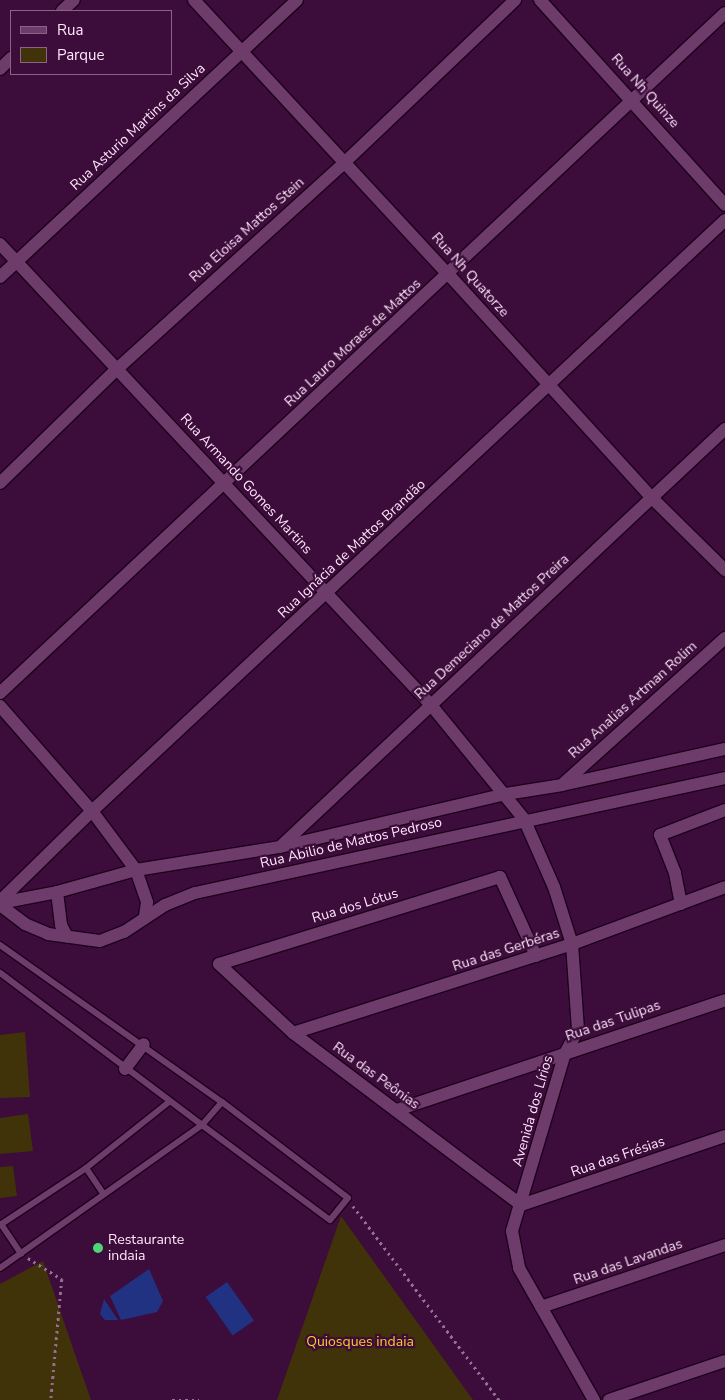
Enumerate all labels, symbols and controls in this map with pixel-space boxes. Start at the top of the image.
legend [10,10,172,75]
text: Rua [57,20,83,40]
text: Parque [57,45,105,65]
street label: Rua Nh Quinze [607,51,683,131]
street label: Rua Asturio Martins da Silva [67,60,209,194]
street label: Rua Eloisa Mattos Stein [186,174,308,286]
street label: Rua Nh Quatorze [428,229,512,321]
street label: Rua Lauro Moraes de Mattos [281,275,425,411]
street label: Rua Armando Gomes Martins [177,410,315,558]
street label: Rua Ignácia de Mattos Brandão [275,476,429,622]
street label: Rua Demeciano de Mattos Preira [411,551,573,703]
street label: Rua Analias Artman Rolim [565,638,701,762]
street label: Rua Abilio de Mattos Pedroso [258,814,444,872]
street label: Rua dos Lótus [310,885,400,927]
street label: Rua das Gerbéras [450,925,562,975]
street label: Rua das Tulipas [563,997,663,1045]
street label: Rua das Peônias [329,1039,423,1113]
street label: Avenida dos Lírios [509,1054,557,1168]
street label: Rua das Frésias [569,1133,667,1181]
place label: Restaurante indaia [108,1232,184,1264]
street label: Rua das Lavandas [571,1236,685,1288]
marker: Restaurante indaia [92,1242,104,1254]
park label: Quiosques indaia [306,1334,414,1350]

